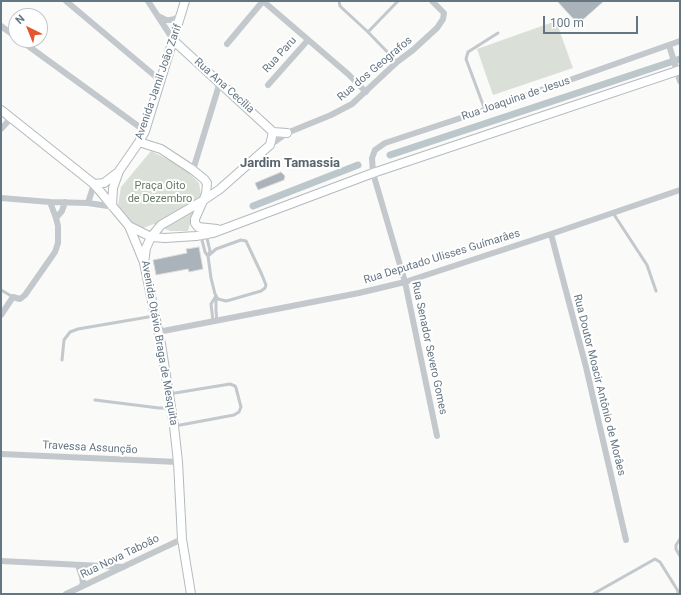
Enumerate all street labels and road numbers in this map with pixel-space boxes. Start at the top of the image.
street label: Avenida Jamil João Zarif [133,22,185,142]
street label: Rua Paru [260,34,300,76]
street label: Rua dos Geografos [335,34,415,104]
street label: Rua Ana Cecília [191,56,257,116]
street label: Rua Joaquina de Jesus [460,74,572,124]
street label: Rua Deputado Ulisses Guímarâes [362,227,522,287]
street label: Avenida Otávio Braga de Mesquita [138,259,180,427]
street label: Rua Senador Severo Gomes [408,280,450,416]
street label: Rua Doutor Moacir Antônio de Morâes [570,293,628,477]
street label: Travessa Assunção [42,439,138,457]
street label: Rua Nova Taboão [78,532,162,582]

